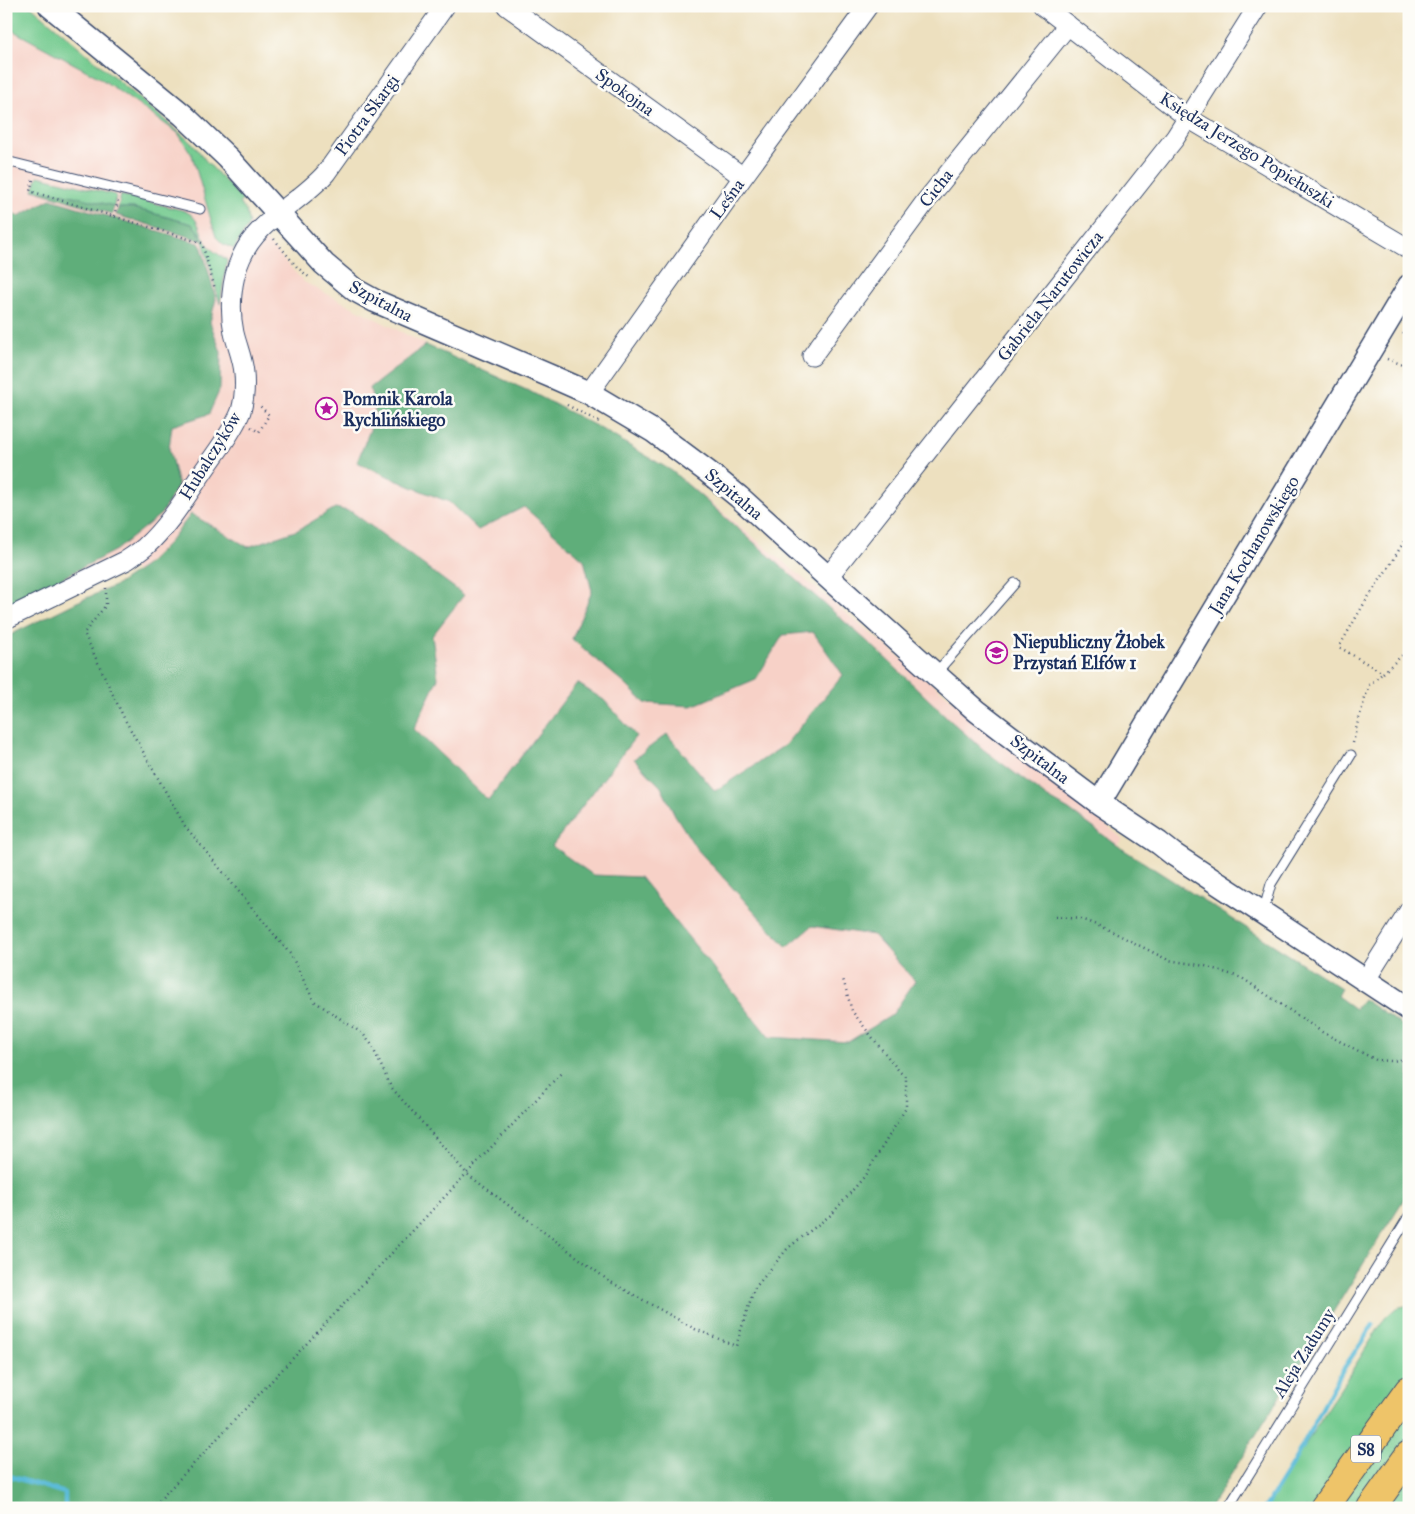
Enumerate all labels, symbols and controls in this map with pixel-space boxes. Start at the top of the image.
street label: Spokojna [591,63,659,121]
street label: Piotra Skargi [330,70,405,161]
street label: Księdza Jerzego Popiełuszki [1155,87,1339,214]
street label: Cicha [914,164,958,211]
street label: Leśna [705,174,749,224]
street label: Gabriela Narutowicza [992,226,1108,366]
street label: Szpitalna [345,275,417,327]
place label: Pomnik Karola Rychlińskiego [343,388,453,432]
place icon: Pomnik Karola Rychlińskiego [315,397,339,421]
street label: Hubalczyków [174,408,246,504]
street label: Szpitalna [701,463,768,525]
street label: Jana Kochanowskiego [1203,472,1305,621]
place label: Niepubliczny Żłobek Przystań Elfów 1 [1013,629,1166,675]
school or university icon: Niepubliczny Żłobek Przystań Elfów 1 [985,640,1009,664]
street label: Szpitalna [1006,730,1074,789]
street label: Aleja Zadumy [1267,1304,1340,1402]
road number: S8 [1351,1436,1381,1462]

